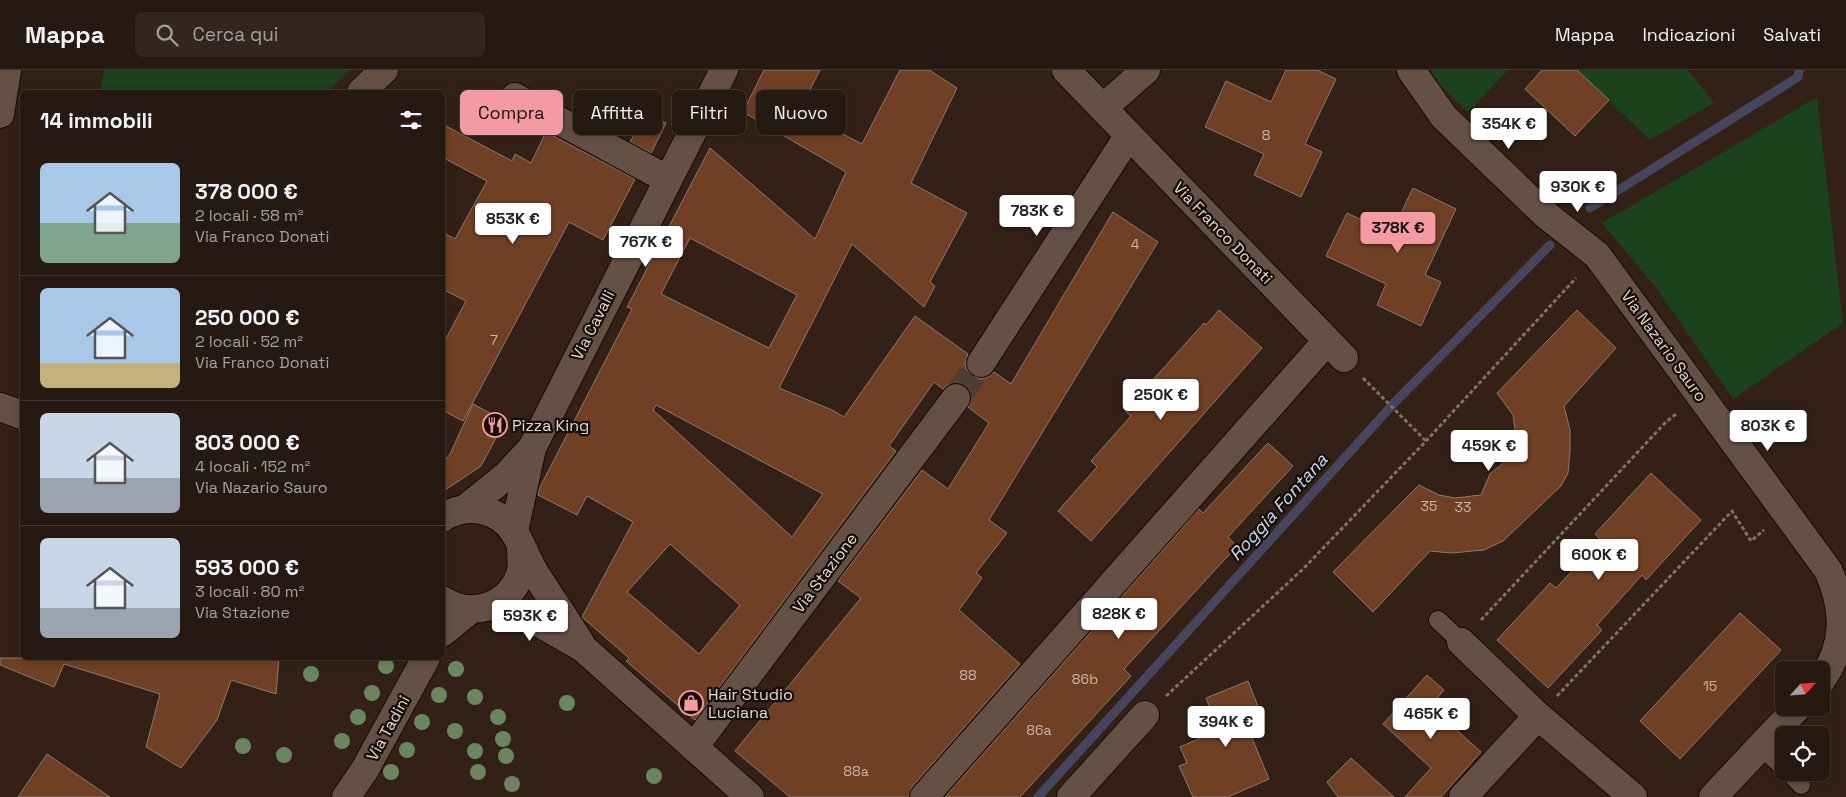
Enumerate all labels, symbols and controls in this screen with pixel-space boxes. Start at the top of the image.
search box [135,12,485,57]
text: Mappa [25,19,105,50]
icon: search [153,21,181,49]
text: Cerca qui [193,22,279,47]
text: Mappa [1555,23,1614,46]
text: Indicazioni [1642,23,1735,46]
text: Salvati [1763,23,1821,46]
chip: Compra [460,90,563,135]
chip: Affitta [573,90,662,135]
chip: Filtri [672,90,746,135]
chip: Nuovo [756,90,846,135]
icon: filters [397,106,425,134]
text: 14 immobili [40,107,153,134]
pin: 354K € [1468,108,1550,150]
text: 354K € [1482,113,1536,134]
house number: 8 [1262,126,1271,144]
pin: 930K € [1537,170,1619,213]
text: 930K € [1551,176,1605,197]
street label: Via Franco Donati [1169,177,1277,289]
text: 378 000 € [195,178,298,205]
icon: home [80,183,140,243]
pin: 783K € [996,194,1078,237]
text: 783K € [1010,200,1064,221]
pin: 853K € [472,202,554,245]
text: 2 locali · 58 m² [195,205,304,226]
text: 853K € [486,208,540,229]
pin: 378K € [1357,212,1439,254]
text: 378K € [1371,217,1425,238]
text: Via Franco Donati [195,226,329,247]
pin: 767K € [605,226,687,268]
text: 767K € [620,231,672,252]
house number: 4 [1131,235,1140,253]
street label: Via Nazario Sauro [1617,286,1711,406]
street label: Via Cavalli [566,287,620,363]
text: 250 000 € [195,304,299,331]
icon: home [80,308,140,368]
text: 2 locali · 52 m² [195,331,303,352]
house number: 7 [490,331,498,349]
text: Via Franco Donati [195,352,329,373]
pin: 250K € [1120,378,1202,421]
text: 250K € [1134,384,1188,405]
pin: 803K € [1727,410,1809,452]
restaurant icon: Pizza King [482,412,508,438]
place label: Pizza King [512,415,589,436]
text: 803K € [1741,415,1795,436]
text: 803 000 € [195,429,300,456]
pin: 459K € [1448,430,1530,472]
icon: home [80,433,140,493]
text: 459K € [1462,435,1516,456]
water label: Roggia Fontana [1224,448,1333,565]
text: 4 locali · 152 m² [195,456,310,477]
text: Via Nazario Sauro [195,477,328,498]
house number: 35 [1421,497,1437,515]
house number: 33 [1455,498,1471,516]
street label: Via Stazione [788,529,862,617]
pin: 600K € [1558,538,1640,581]
text: 600K € [1571,544,1627,565]
text: 593 000 € [195,554,299,581]
icon: home [80,558,140,618]
text: 3 locali · 80 m² [195,581,304,602]
pin: 828K € [1078,598,1160,640]
pin: 593K € [489,600,571,642]
text: Via Stazione [195,602,290,623]
text: 828K € [1092,603,1146,624]
text: 593K € [503,605,557,626]
north arrow [1775,661,1830,716]
map controls [1775,661,1830,781]
house number: 88 [959,666,977,684]
house number: 86b [1072,670,1098,688]
house number: 15 [1703,677,1717,695]
place label: Hair Studio Luciana [708,684,793,723]
shop icon: Hair Studio Luciana [678,690,704,716]
street label: Via Tadini [361,692,415,764]
pin: 465K € [1390,698,1472,740]
text: 465K € [1404,703,1458,724]
pin: 394K € [1185,706,1267,748]
text: 394K € [1199,711,1253,732]
house number: 86a [1026,721,1052,739]
button: locate [1775,726,1830,781]
house number: 88a [843,762,869,780]

